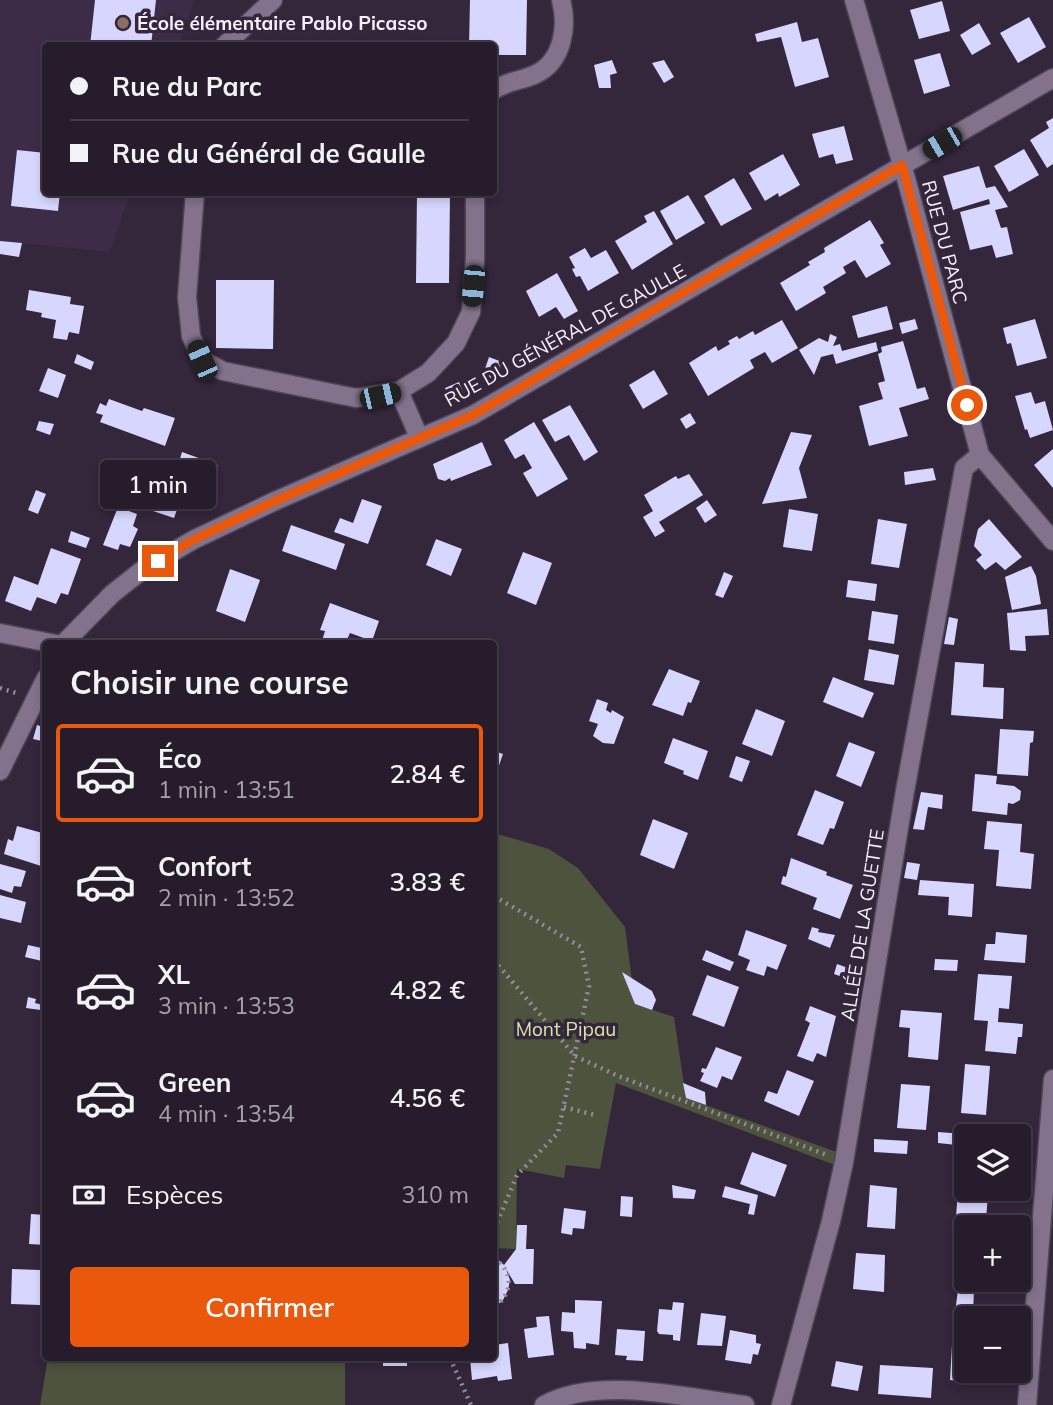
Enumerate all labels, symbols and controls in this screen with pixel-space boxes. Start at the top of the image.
place label: École élémentaire Pablo Picasso [137,11,427,35]
marker: École élémentaire Pablo Picasso [115,15,131,31]
text: Rue du Parc [112,70,262,103]
car [919,123,966,163]
text: Rue du Général de Gaulle [112,137,426,170]
street label: RUE DU PARC [917,177,973,307]
street label: RUE DU GÉNÉRAL DE GAULLE [440,258,690,412]
car [461,264,486,308]
car [184,337,221,383]
car [358,381,403,411]
route start [951,389,983,421]
callout: 1 min [100,460,216,508]
text: 1 min [128,470,188,499]
route end [142,545,174,577]
text: Choisir une course [70,662,349,702]
icon: car [74,742,137,805]
text: Éco [158,742,202,775]
text: 2.84 € [389,757,465,790]
text: 1 min · 13:51 [158,775,295,804]
street label: ALLÉE DE LA GUETTE [835,827,889,1023]
icon: car [74,850,137,913]
text: Confort [158,850,251,883]
text: 3.83 € [389,865,465,898]
text: 2 min · 13:52 [158,883,295,912]
icon: car [74,958,137,1021]
text: XL [158,958,190,991]
text: 4.82 € [389,973,465,1006]
text: 3 min · 13:53 [158,991,295,1020]
park label: Mont Pipau [516,1017,616,1041]
icon: car [74,1066,137,1129]
text: Green [158,1066,231,1099]
text: 4.56 € [389,1081,465,1114]
text: 4 min · 13:54 [158,1099,295,1128]
map controls [954,1124,1031,1383]
button: layers [954,1124,1031,1201]
icon: cash [70,1176,108,1214]
text: Espèces [126,1178,223,1211]
text: 310 m [401,1180,469,1209]
button: + [954,1215,1031,1292]
button: Confirmer [70,1267,469,1347]
button: − [954,1306,1031,1383]

